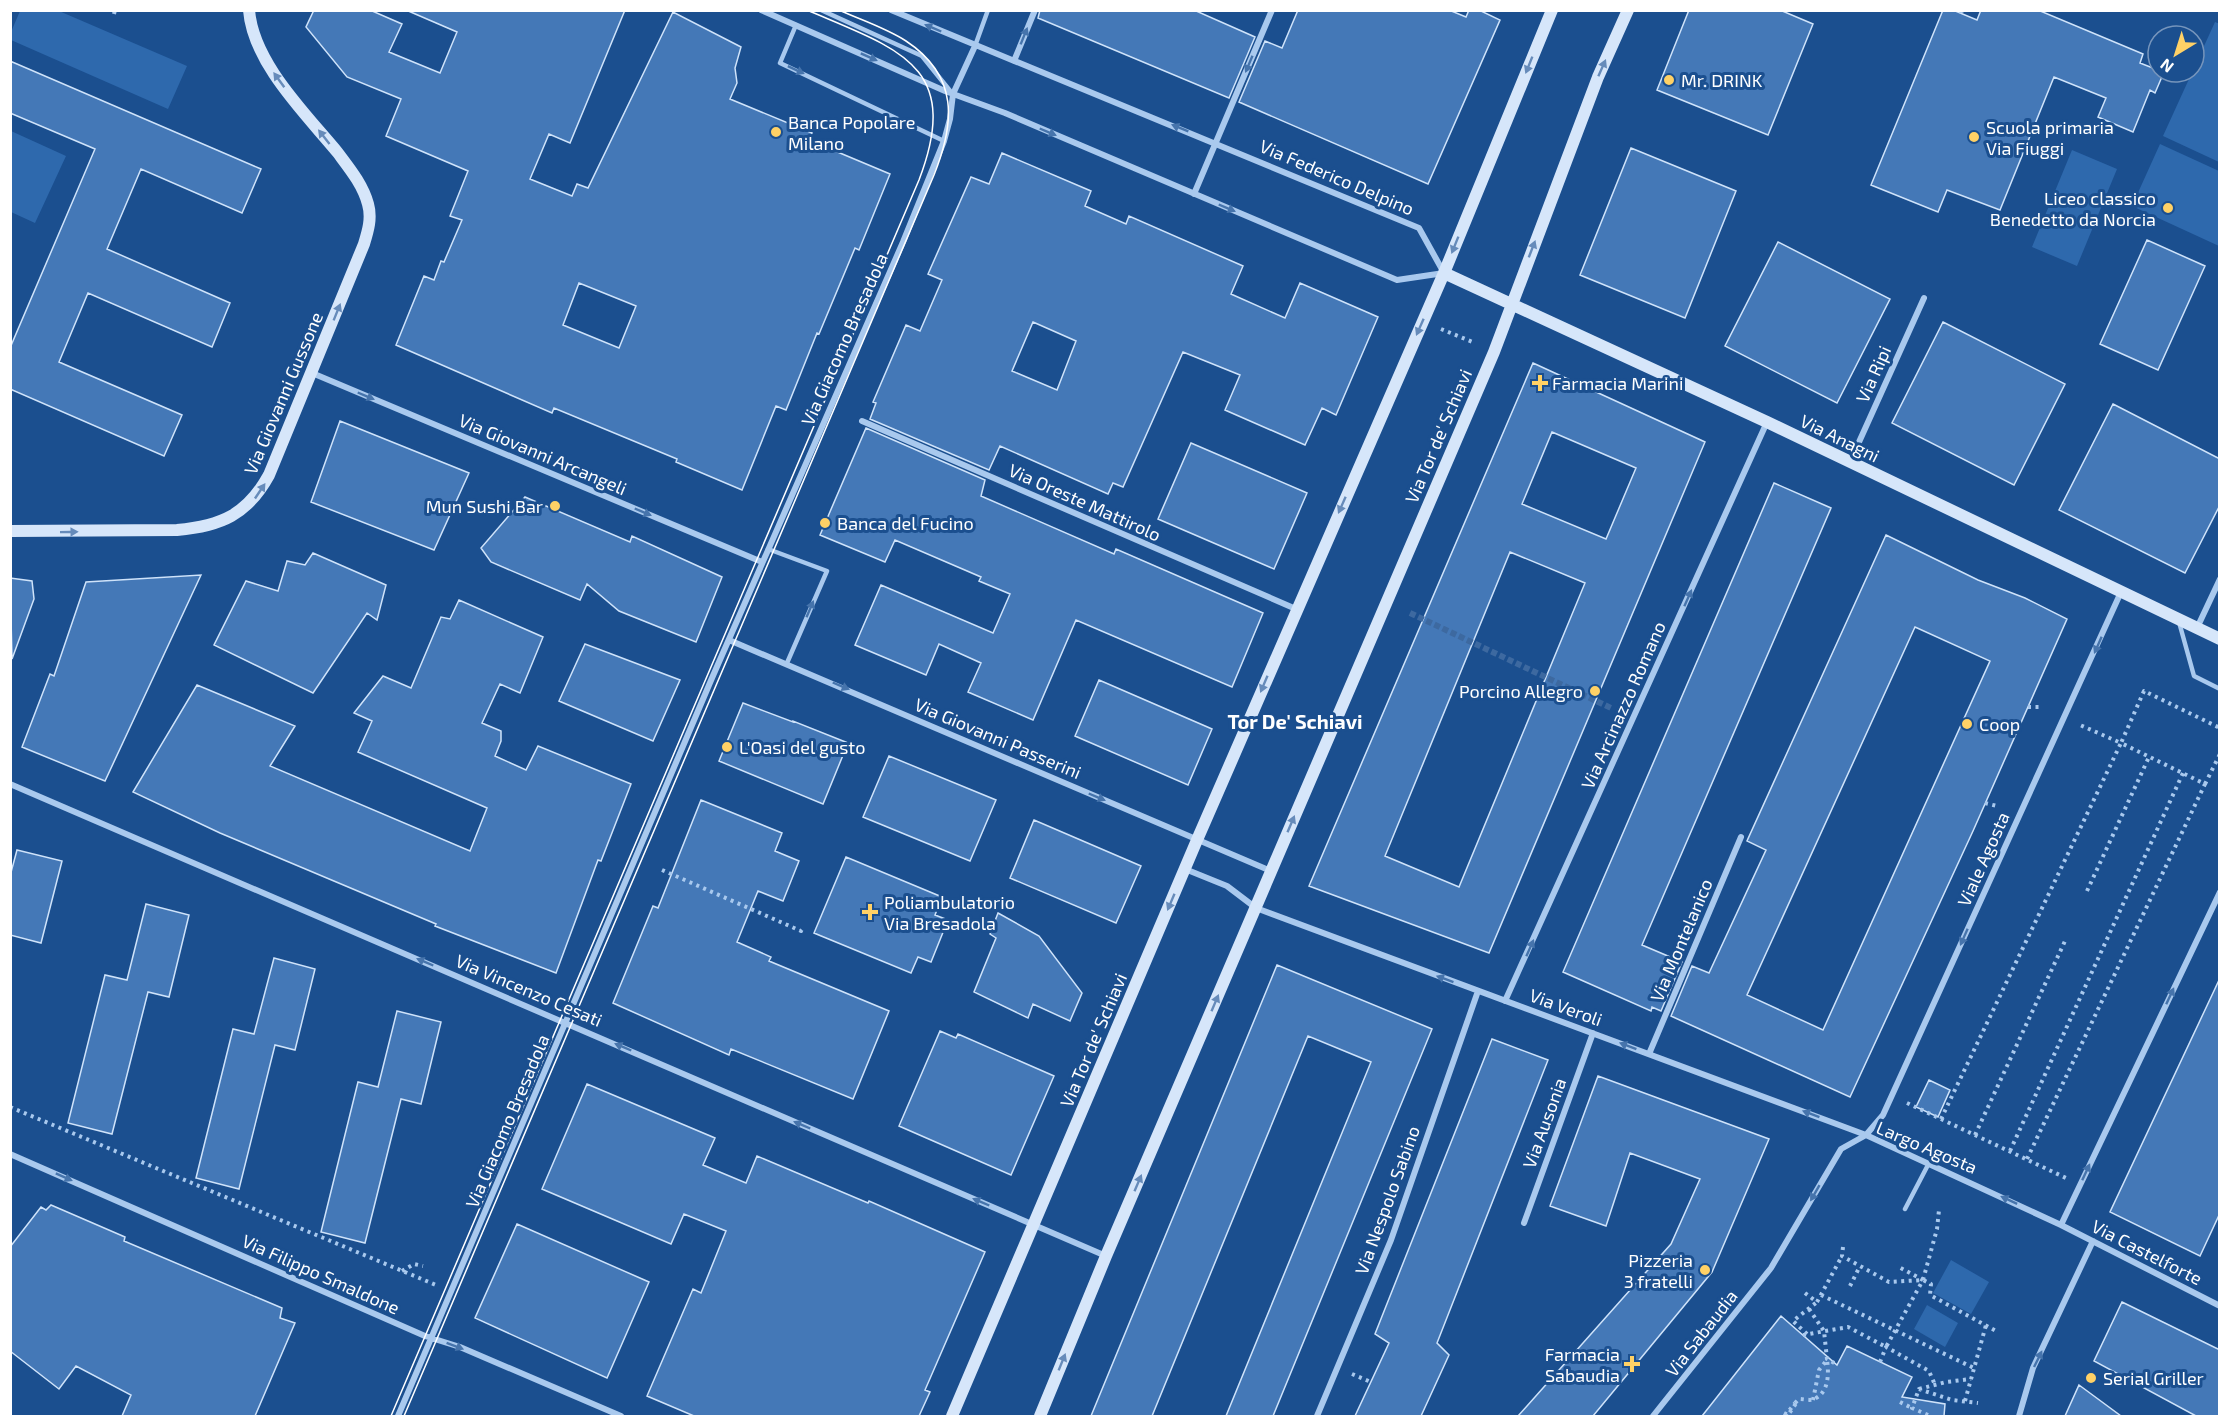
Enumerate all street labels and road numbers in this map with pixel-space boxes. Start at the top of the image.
street label: Via Federico Delpino [1257,135,1417,219]
street label: Via Giacomo Bresadola [796,249,892,429]
street label: Via Giovanni Gussone [239,309,327,477]
street label: Via Ripi [1851,342,1895,406]
street label: Via Tor de' Schiavi [1400,366,1476,506]
street label: Via Giovanni Arcangeli [456,409,630,499]
street label: Via Anagni [1797,409,1883,467]
street label: Via Oreste Mattirolo [1005,459,1165,545]
street label: Via Arcinazzo Romano [1576,618,1670,792]
street label: Via Giovanni Passerini [911,693,1085,783]
street label: Viale Agosta [1952,808,2014,910]
street label: Via Montelanico [1645,875,1717,1005]
street label: Via Vincenzo Cesati [452,949,606,1031]
street label: Via Tor de' Schiavi [1055,970,1131,1110]
street label: Via Veroli [1527,984,1605,1030]
street label: Via Giacomo Bresadola [460,1031,554,1211]
street label: Via Ausonia [1517,1075,1571,1171]
street label: Largo Agosta [1873,1116,1981,1178]
street label: Via Nespolo Sabino [1350,1123,1424,1277]
street label: Via Castelforte [2088,1215,2206,1289]
street label: Via Filippo Smaldone [239,1229,403,1319]
street label: Via Sabaudia [1660,1285,1742,1381]

